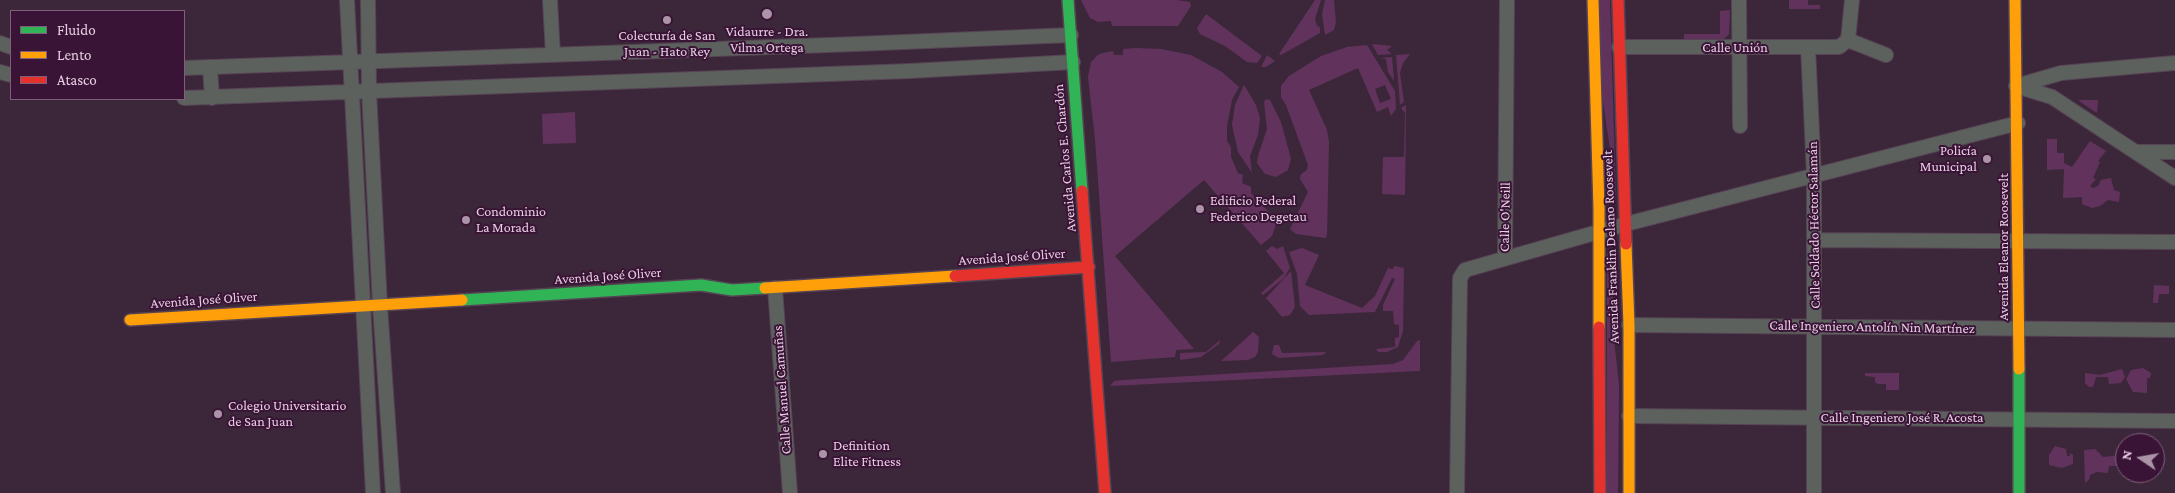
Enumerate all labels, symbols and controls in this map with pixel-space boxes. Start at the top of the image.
marker: Vidaurre - Dra. Vilma Ortega [760,7,774,21]
legend [10,10,185,100]
marker: Colecturía de San Juan - Hato Rey [661,14,673,26]
text: Fluido [57,22,96,38]
place label: Vidaurre - Dra. Vilma Ortega [726,24,808,56]
place label: Colecturía de San Juan - Hato Rey [618,28,716,60]
street label: Calle Unión [1702,40,1768,56]
text: Lento [57,47,91,63]
text: Atasco [57,72,97,88]
street label: Avenida Carlos E. Chardón [1050,83,1080,233]
street label: Calle Soldado Héctor Salamán [1804,141,1824,309]
place label: Policía Municipal [1920,143,1977,176]
street label: Avenida Franklin Delano Roosevelt [1599,150,1623,344]
marker: Policía Municipal [1981,153,1993,165]
street label: Avenida Eleanor Roosevelt [1996,173,2012,321]
street label: Calle O'Neill [1496,182,1514,252]
place label: Edificio Federal Federico Degetau [1210,193,1307,226]
marker: Edificio Federal Federico Degetau [1194,203,1206,215]
place label: Condominio La Morada [476,204,546,236]
marker: Condominio La Morada [460,214,472,226]
street label: Avenida José Oliver [958,245,1066,269]
street label: Avenida José Oliver [554,264,662,288]
street label: Avenida José Oliver [150,288,258,312]
street label: Calle Ingeniero Antolín Nin Martínez [1769,317,1975,337]
street label: Calle Manuel Camuñas [769,325,795,455]
place label: Colegio Universitario de San Juan [228,398,346,431]
marker: Colegio Universitario de San Juan [212,408,224,420]
street label: Calle Ingeniero José R. Acosta [1820,410,1984,426]
north arrow [2115,433,2165,483]
place label: Definition Elite Fitness [833,438,901,471]
marker: Definition Elite Fitness [817,448,829,460]
text: N [2117,449,2135,461]

